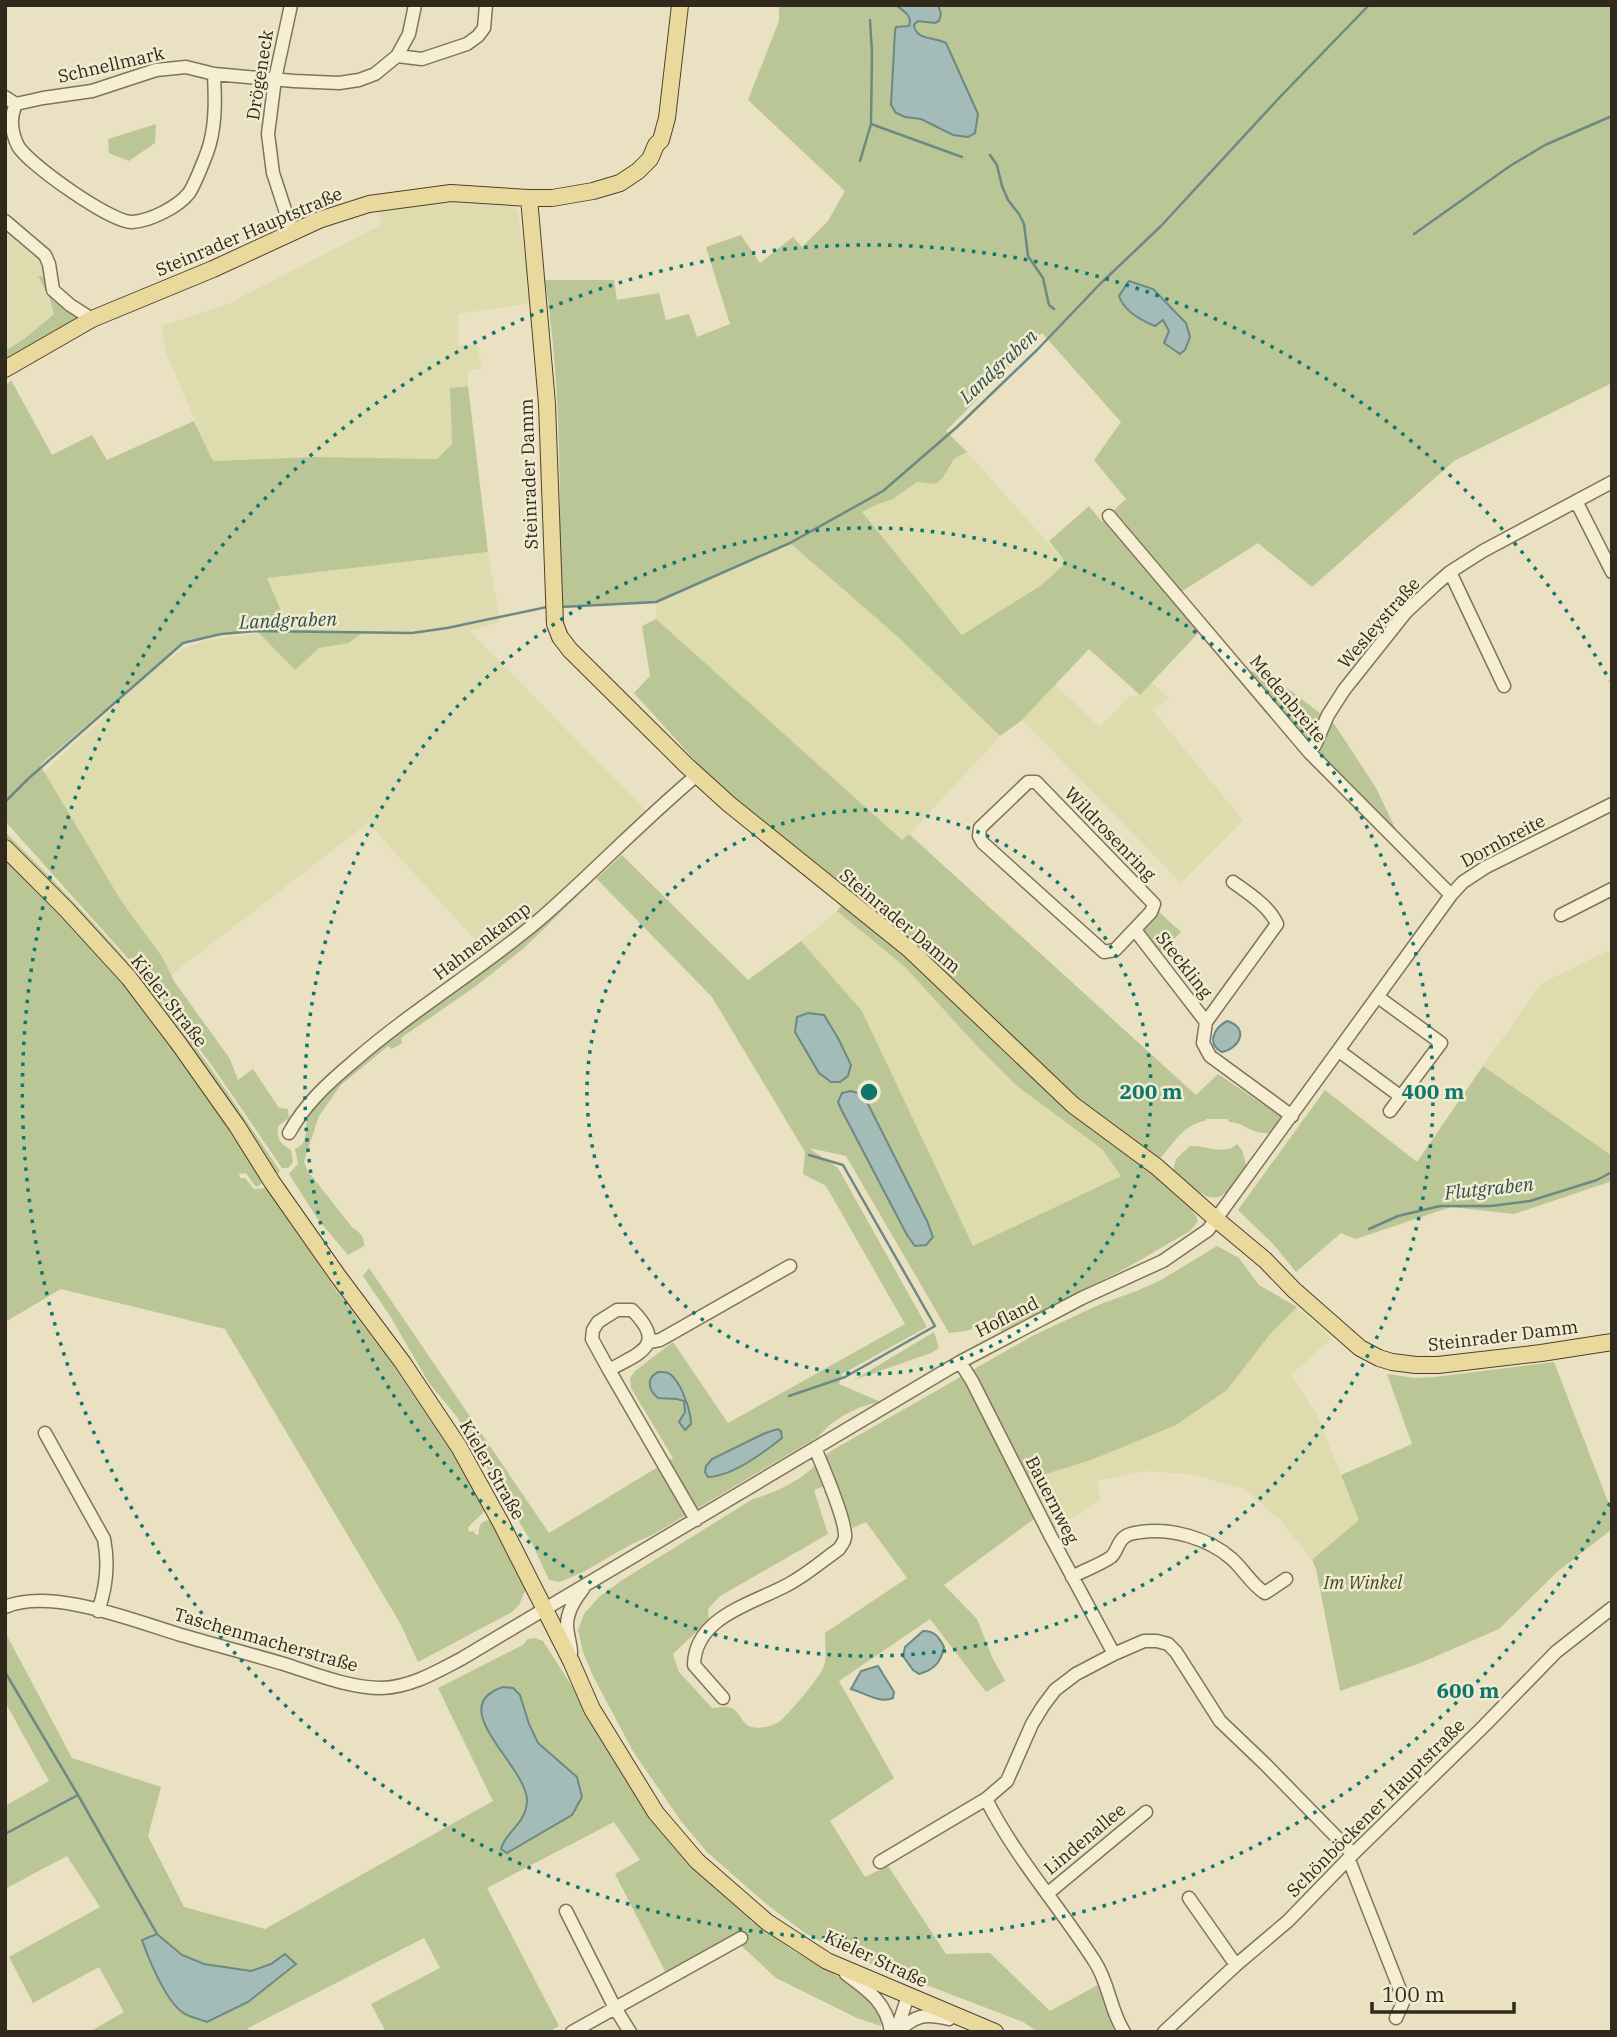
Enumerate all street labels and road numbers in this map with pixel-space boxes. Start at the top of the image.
street label: Drögeneck [241,28,278,122]
street label: Schnellmark [55,41,167,88]
street label: Steinrader Hauptstraße [152,182,346,281]
street label: Steinrader Damm [514,398,543,550]
street label: Wesleystraße [1333,572,1425,673]
street label: Medenbreite [1245,650,1332,747]
street label: Wildrosenring [1060,782,1161,886]
street label: Dornbreite [1457,809,1549,872]
street label: Steinrader Damm [835,863,966,978]
street label: Hahnenkamp [428,896,535,985]
street label: Steckling [1151,927,1218,1003]
street label: Kieler Straße [126,950,213,1052]
street label: Hofland [971,1291,1042,1342]
street label: Steinrader Damm [1427,1315,1579,1356]
street label: Kieler Straße [455,1416,530,1524]
street label: Bauernweg [1021,1452,1084,1548]
street label: Taschenmacherstraße [171,1602,361,1677]
street label: Schönböckener Hauptstraße [1282,1714,1470,1902]
street label: Lindenallee [1039,1798,1130,1880]
street label: Kieler Straße [821,1925,931,1992]

